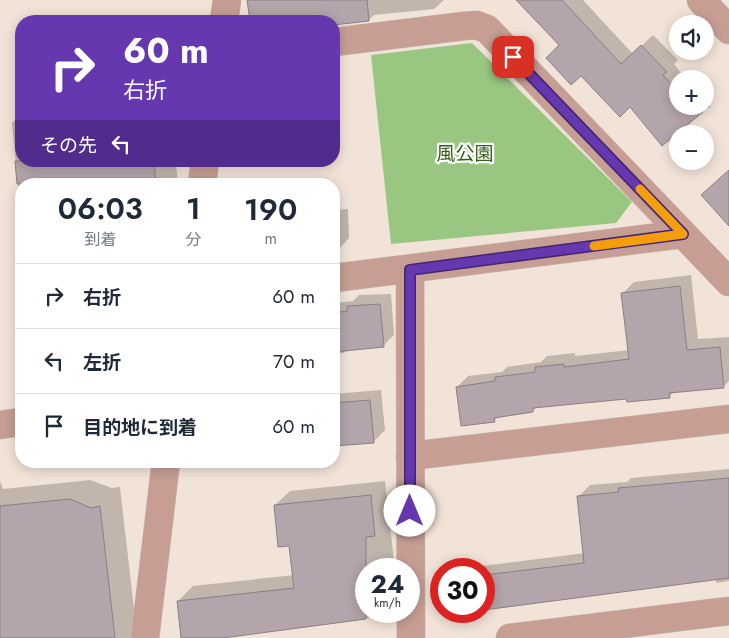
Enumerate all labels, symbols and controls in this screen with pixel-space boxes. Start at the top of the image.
map controls [669,15,714,170]
button: sound [669,15,714,60]
text: 60 m [123,26,209,76]
icon: right [40,35,105,100]
pin [492,36,534,78]
icon: arrive [499,43,527,71]
button: + [669,70,714,115]
text: 右折 [123,74,167,106]
button: − [669,125,714,170]
icon: left [107,130,135,158]
text: その先 [40,132,97,159]
park label: 風公園 [436,140,494,167]
text: 06:03 [58,187,143,230]
text: 1 [186,187,201,230]
text: 190 [244,188,297,231]
text: m [264,227,277,250]
text: 到着 [84,228,116,251]
text: 分 [185,228,201,251]
icon: right [40,282,68,310]
text: 60 m [272,283,315,310]
text: 右折 [83,284,121,311]
icon: left [40,347,68,375]
text: 70 m [273,348,315,375]
text: 左折 [83,349,121,376]
icon: arrive [40,412,68,440]
text: 60 m [272,413,315,440]
text: 目的地に到着 [83,414,197,441]
position arrow [383,484,435,536]
speed limit sign: 30 [430,558,495,623]
text: 24 [371,566,404,602]
text: km/h [374,594,401,612]

